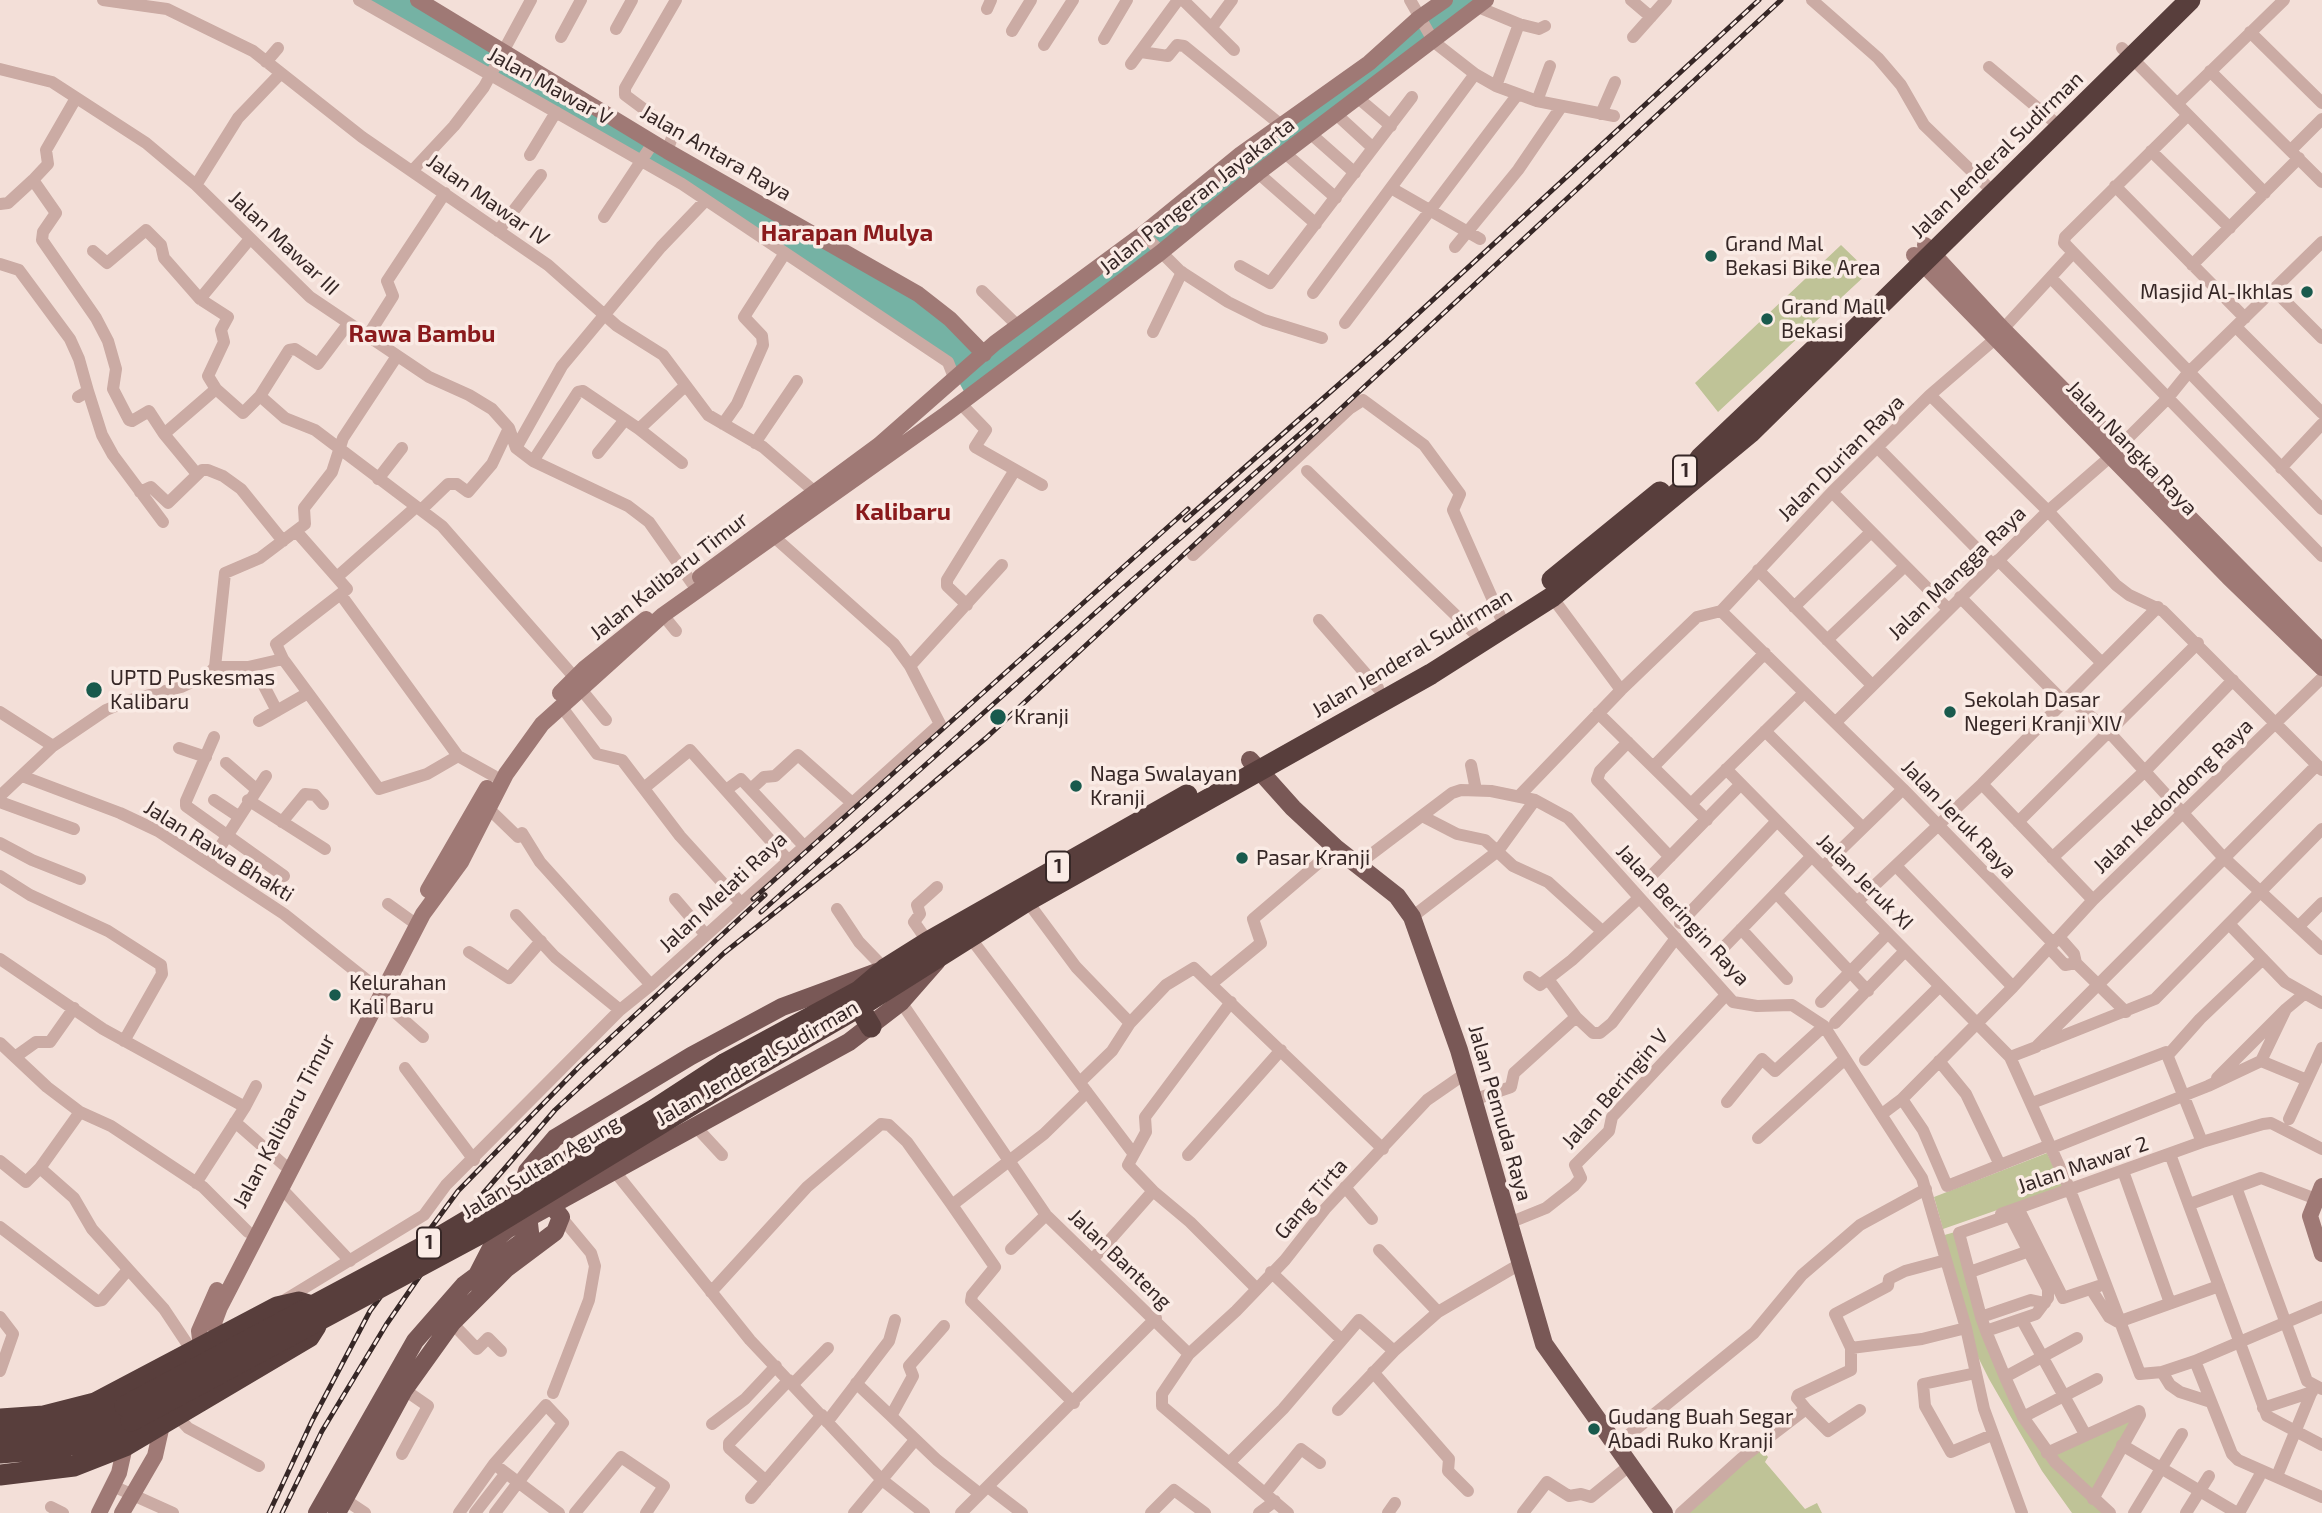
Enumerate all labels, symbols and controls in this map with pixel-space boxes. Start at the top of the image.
street label: Jalan Mawar V [484,42,616,130]
street label: Jalan Jenderal Sudirman [1906,66,2088,244]
street label: Jalan Antara Raya [636,100,796,206]
street label: Jalan Pangeran Jayakarta [1094,112,1300,280]
street label: Jalan Mawar IV [422,149,554,251]
street label: Jalan Mawar III [224,185,344,301]
district label: Harapan Mulya [761,219,933,247]
place label: Grand Mal Bekasi Bike Area [1725,231,1881,281]
marker: Grand Mal Bekasi Bike Area [1703,248,1719,264]
place label: Masjid Al-Ikhlas [2140,279,2293,305]
marker: Masjid Al-Ikhlas [2299,284,2315,300]
place label: Grand Mall Bekasi [1781,294,1885,344]
marker: Grand Mall Bekasi [1759,311,1775,327]
district label: Rawa Bambu [348,320,496,348]
street label: Jalan Nangka Raya [2061,375,2203,521]
street label: Jalan Durian Raya [1773,390,1909,526]
road number: 1 [1673,456,1697,486]
district label: Kalibaru [855,498,951,526]
street label: Jalan Mangga Raya [1883,501,2031,645]
street label: Jalan Kalibaru Timur [585,507,753,645]
street label: Jalan Jenderal Sudirman [1307,583,1517,723]
place label: UPTD Puskesmas Kalibaru [110,665,275,715]
marker: UPTD Puskesmas Kalibaru [84,680,104,700]
place label: Sekolah Dasar Negeri Kranji XIV [1964,687,2122,737]
place label: Kranji [1014,704,1069,730]
marker: Sekolah Dasar Negeri Kranji XIV [1942,704,1958,720]
marker: Kranji [988,707,1008,727]
street label: Jalan Kedondong Raya [2088,713,2258,879]
street label: Jalan Jeruk Raya [1896,755,2022,883]
place label: Naga Swalayan Kranji [1090,761,1237,811]
marker: Naga Swalayan Kranji [1068,778,1084,794]
street label: Jalan Rawa Bhakti [139,795,299,907]
street label: Jalan Melati Raya [654,826,792,958]
street label: Jalan Jeruk XI [1812,829,1918,935]
street label: Jalan Beringin Raya [1611,839,1755,991]
place label: Pasar Kranji [1256,845,1370,871]
marker: Pasar Kranji [1234,850,1250,866]
road number: 1 [1046,852,1070,882]
place label: Kelurahan Kali Baru [349,970,447,1020]
marker: Kelurahan Kali Baru [327,987,343,1003]
street label: Jalan Jenderal Sudirman [651,995,863,1131]
street label: Jalan Pemuda Raya [1463,1022,1537,1204]
street label: Jalan Beringin V [1556,1024,1674,1154]
street label: Jalan Kalibaru Timur [227,1030,341,1212]
street label: Jalan Sultan Agung [457,1110,625,1224]
street label: Jalan Mawar 2 [2014,1131,2152,1199]
street label: Gang Tirta [1269,1153,1353,1245]
street label: Jalan Banteng [1063,1204,1177,1314]
road number: 1 [417,1228,441,1259]
place label: Gudang Buah Segar Abadi Ruko Kranji [1608,1404,1793,1454]
marker: Gudang Buah Segar Abadi Ruko Kranji [1586,1421,1602,1437]

